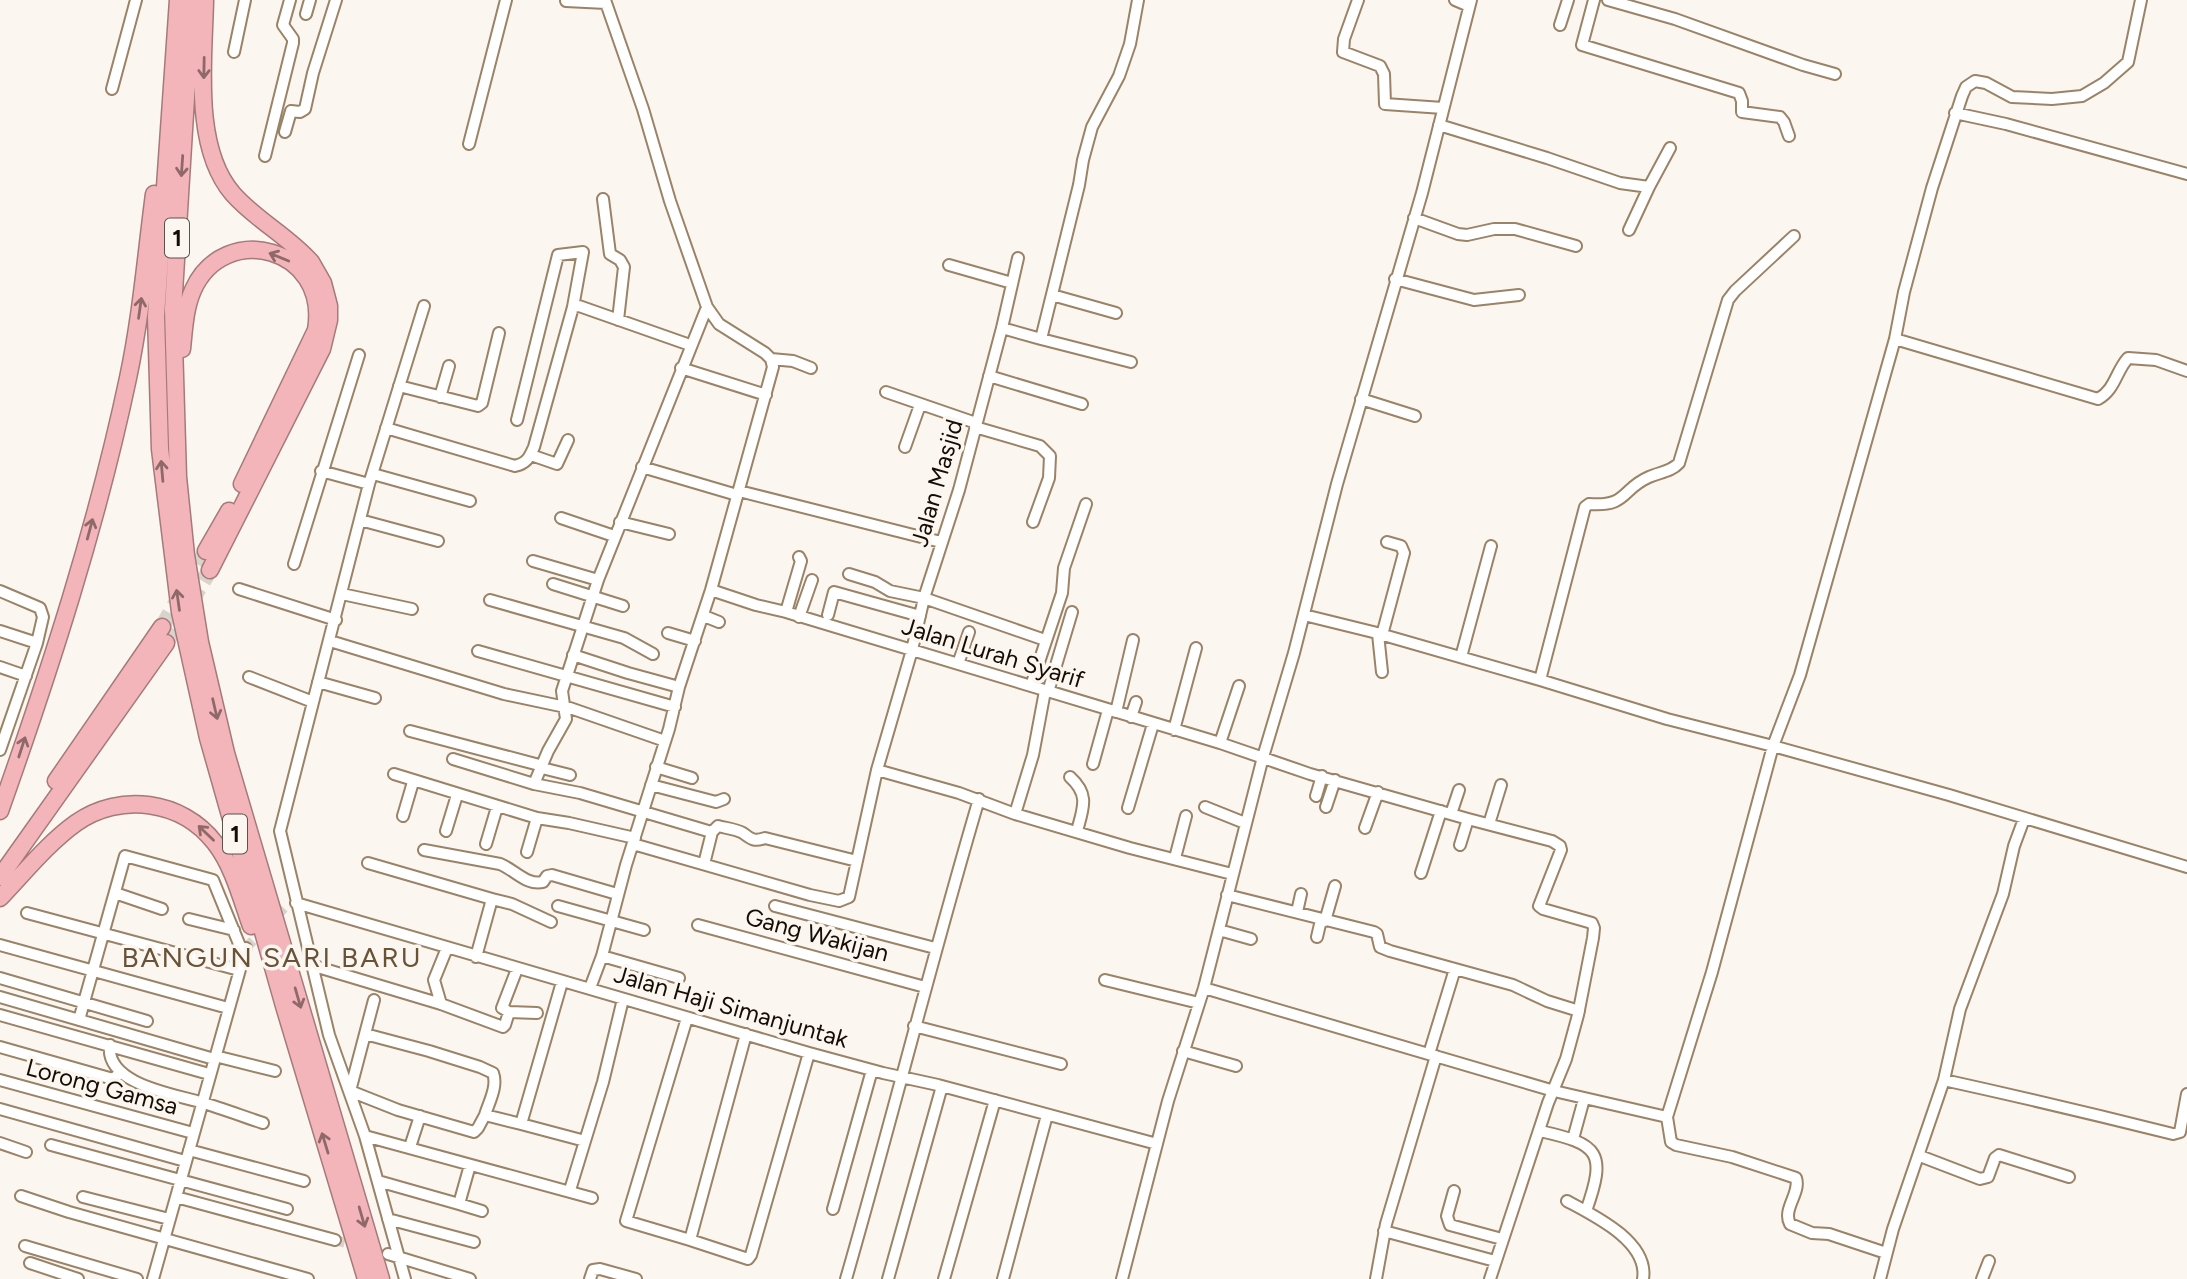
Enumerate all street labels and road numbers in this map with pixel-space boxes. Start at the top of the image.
road number: 1 [165,218,189,258]
street label: Jalan Masjid [904,416,969,550]
street label: Jalan Lurah Syarif [899,611,1088,694]
road number: 1 [223,814,247,854]
street label: Gang Wakijan [742,901,892,968]
street label: Jalan Haji Simanjuntak [611,959,852,1054]
street label: Lorong Gamsa [23,1052,181,1121]

